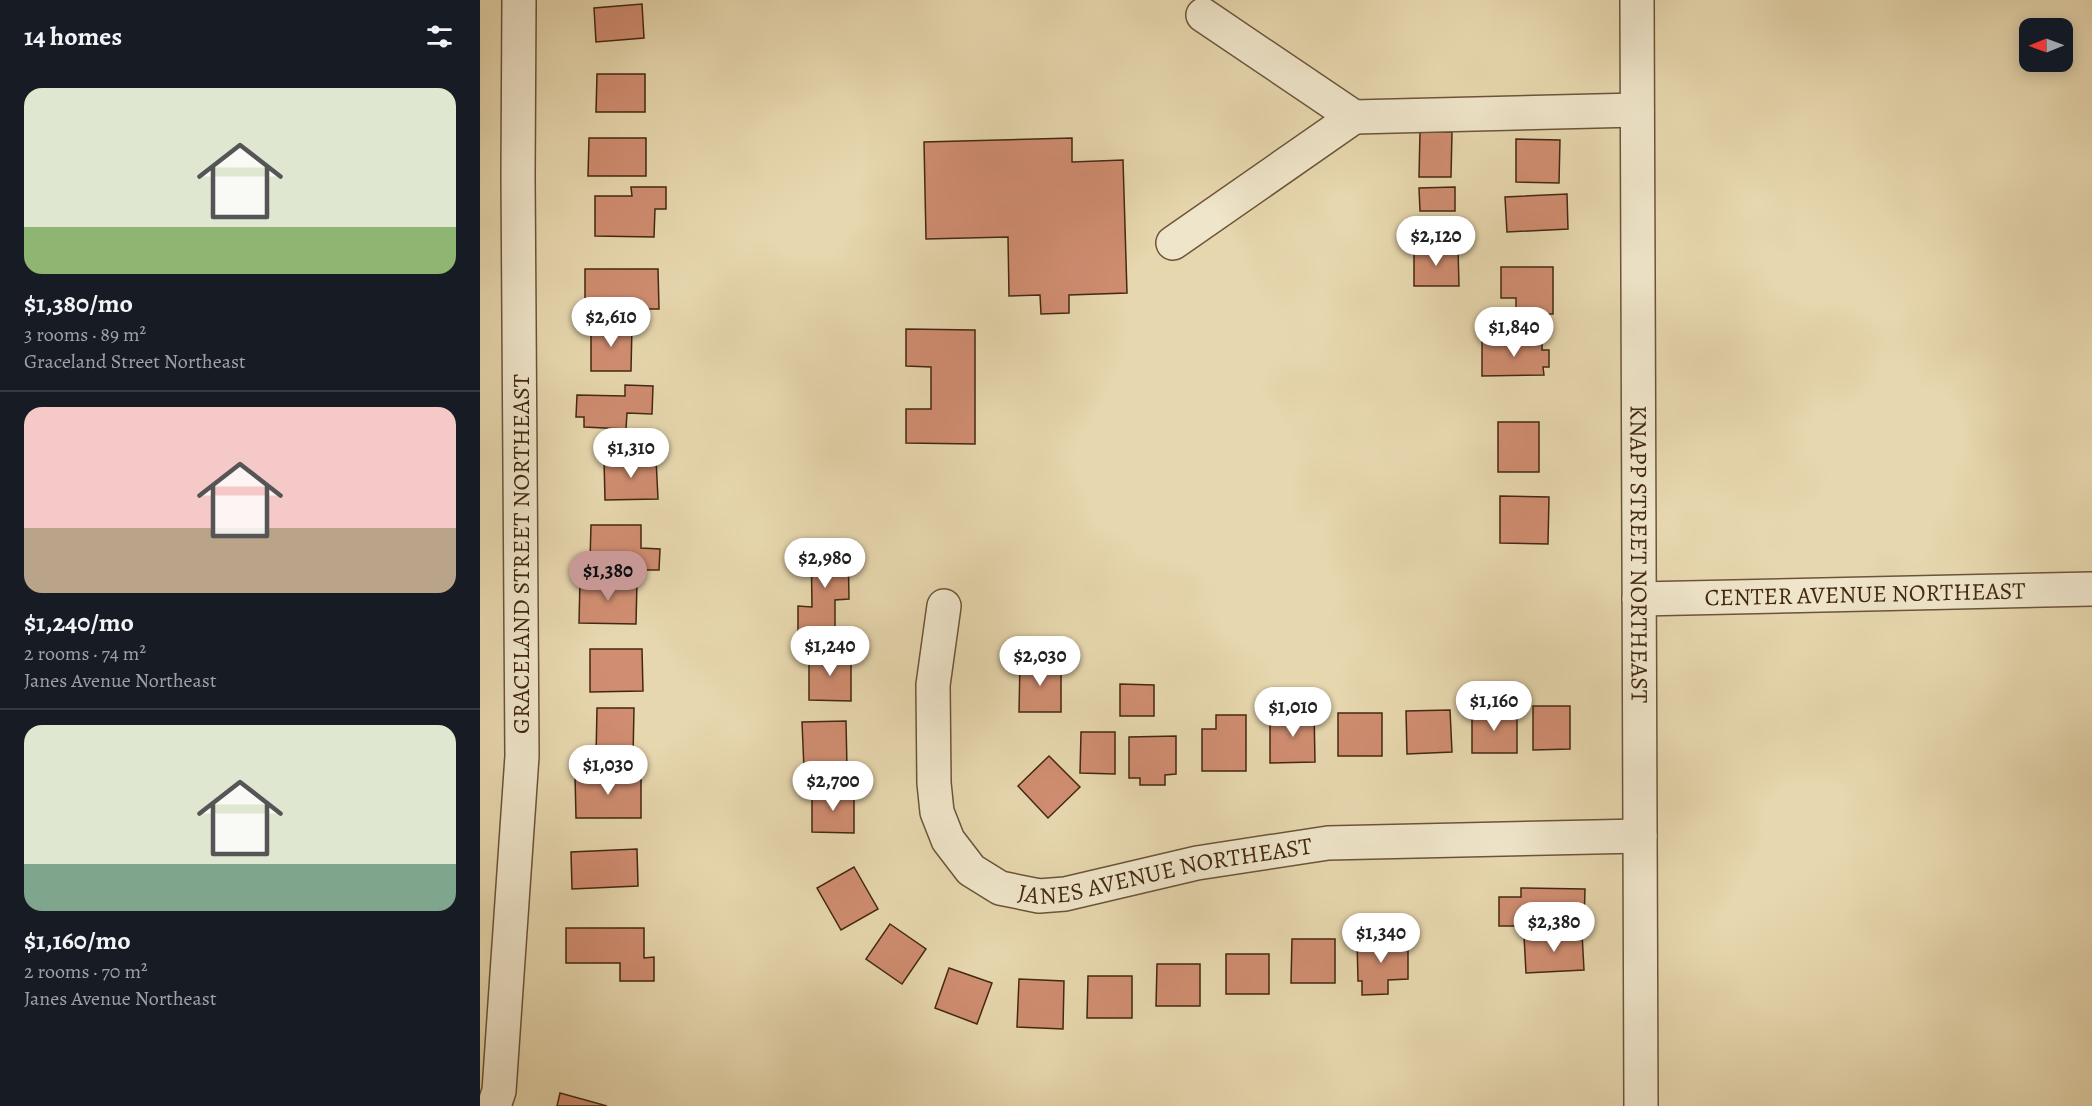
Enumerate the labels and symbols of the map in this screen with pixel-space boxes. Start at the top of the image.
north arrow [2019,18,2073,72]
pin: $2,120 [1387,216,1485,267]
pin: $2,610 [562,297,660,348]
pin: $1,840 [1465,307,1563,358]
street label: GRACELAND STREET NORTHEAST [505,374,537,734]
street label: KNAPP STREET NORTHEAST [1622,405,1656,703]
pin: $1,310 [582,428,680,479]
pin: $2,980 [776,538,874,589]
pin: $1,380 [559,551,657,602]
street label: CENTER AVENUE NORTHEAST [1704,574,2026,614]
pin: $1,240 [781,626,879,677]
pin: $2,030 [991,636,1089,687]
pin: $1,160 [1445,681,1543,732]
pin: $1,010 [1244,687,1342,738]
pin: $1,030 [559,745,657,796]
pin: $2,700 [784,761,882,812]
street label: JANES AVENUE NORTHEAST [1015,830,1314,912]
pin: $2,380 [1505,902,1603,953]
pin: $1,340 [1332,913,1430,964]

